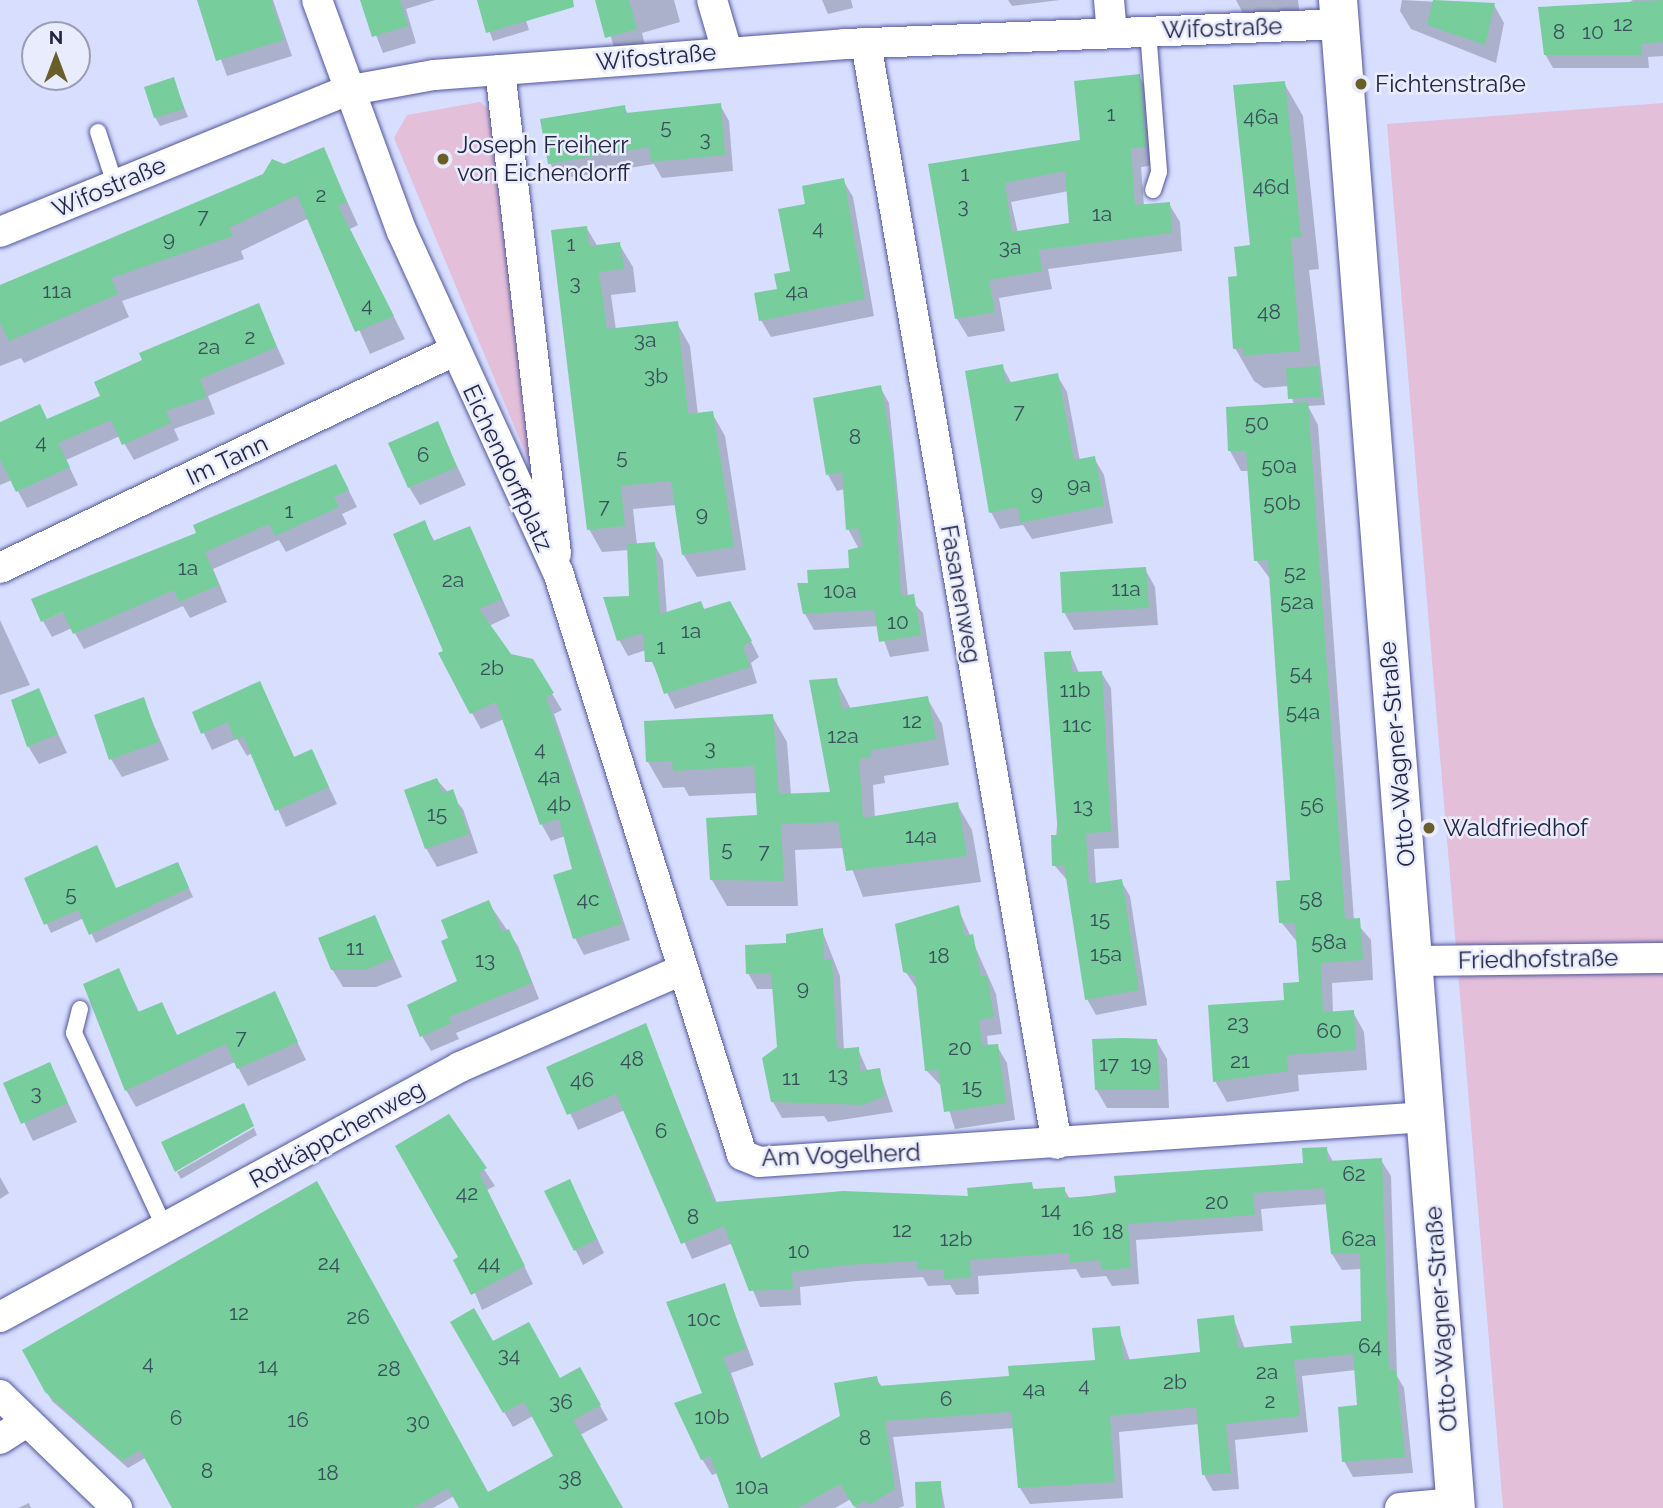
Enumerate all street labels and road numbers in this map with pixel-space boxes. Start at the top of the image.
street label: Wifostraße [1161,12,1283,44]
street label: Wifostraße [595,37,717,77]
street label: Wifostraße [48,150,170,224]
street label: Eichendorffplatz [457,380,559,556]
street label: Im Tann [181,428,273,492]
street label: Fasanenweg [935,522,987,666]
street label: Otto-Wagner-Straße [1373,640,1421,868]
street label: Friedhofstraße [1458,943,1618,975]
street label: Rotkäppchenweg [244,1074,430,1194]
street label: Am Vogelherd [761,1138,921,1172]
street label: Otto-Wagner-Straße [1419,1205,1463,1433]

